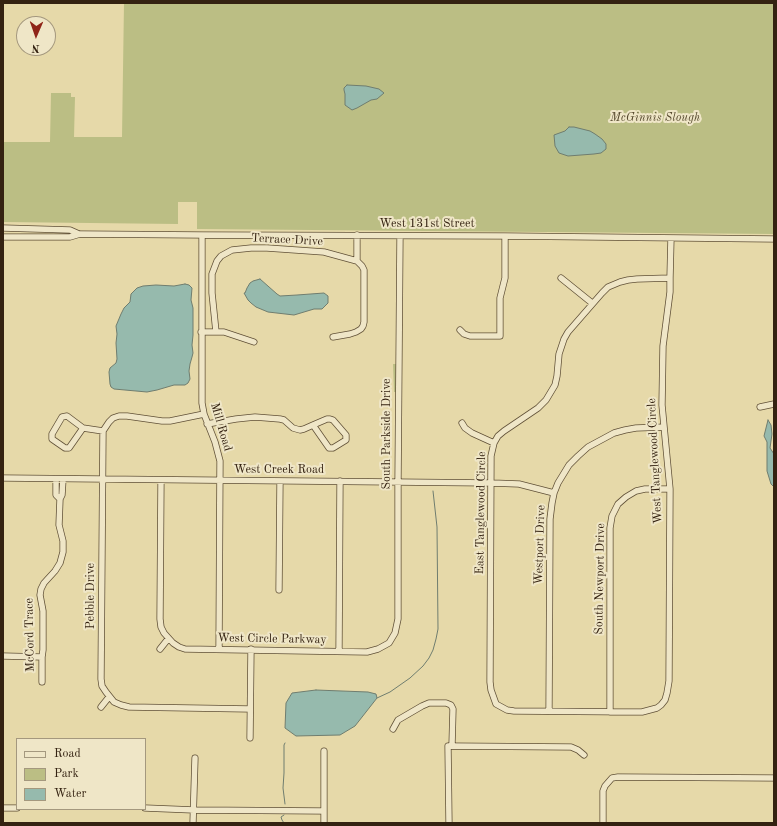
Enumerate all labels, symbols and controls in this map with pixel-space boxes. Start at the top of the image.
north arrow [16,16,56,56]
text: N [31,42,40,53]
park label: McGinnis Slough [610,111,700,125]
street label: West 131st Street [379,217,475,231]
street label: Terrace Drive [251,231,323,249]
street label: South Parkside Drive [380,378,394,490]
street label: West Tanglewood Circle [645,398,665,524]
street label: Mill Road [207,401,235,453]
street label: East Tanglewood Circle [473,451,489,575]
street label: West Creek Road [234,463,324,477]
street label: Westport Drive [531,505,549,585]
street label: South Newport Drive [592,523,608,635]
street label: Pebble Drive [84,563,98,629]
street label: McCord Trace [22,598,38,672]
street label: West Circle Parkway [217,631,327,647]
legend [16,738,146,810]
text: Road [54,748,81,760]
text: Park [54,768,79,780]
text: Water [54,788,86,800]

